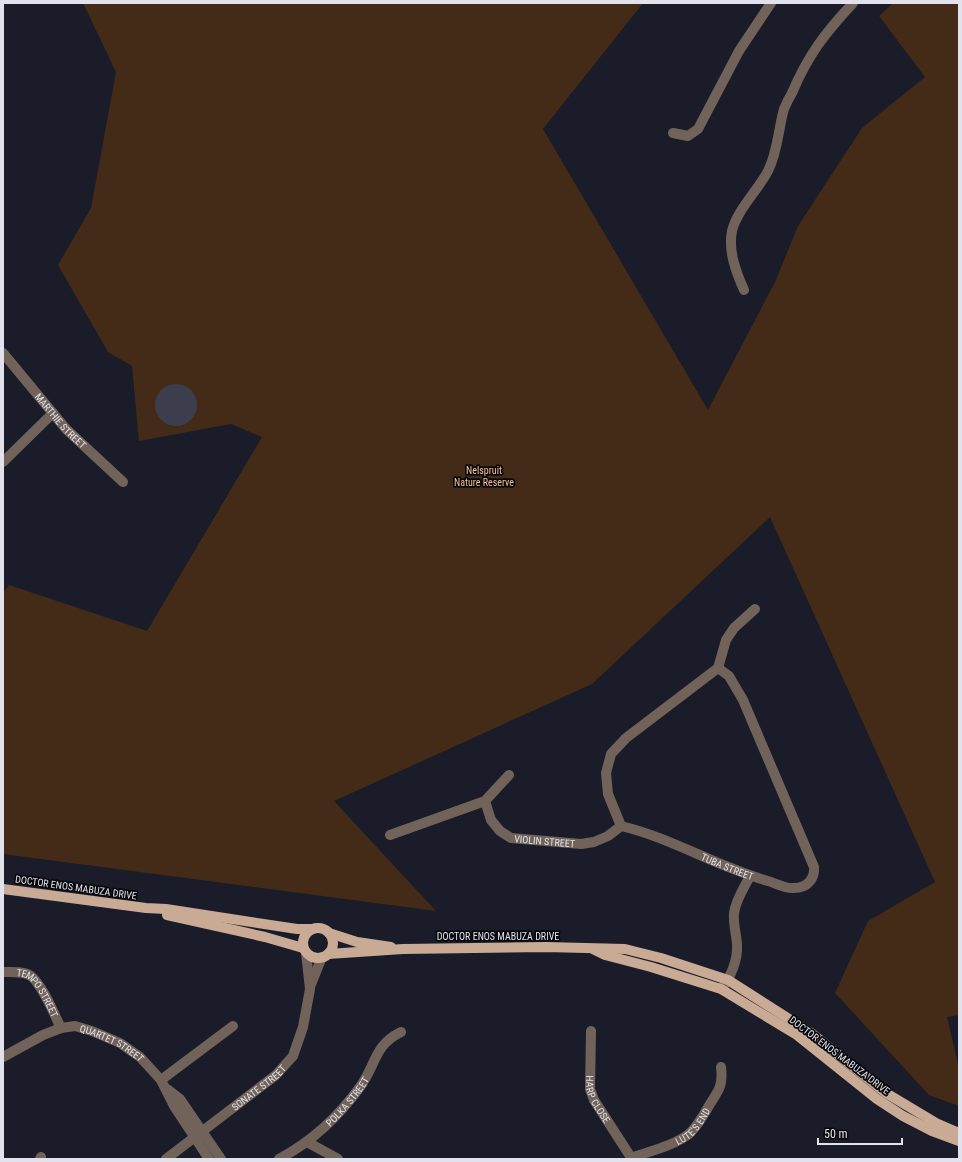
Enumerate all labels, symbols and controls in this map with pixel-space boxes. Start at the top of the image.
street label: MARTHIE STREET [33,391,88,451]
park label: Nelspruit Nature Reserve [454,465,514,488]
street label: VIOLIN STREET [514,833,575,849]
street label: TUBA STREET [699,851,755,882]
street label: DOCTOR ENOS MABUZA DRIVE [15,874,137,901]
street label: DOCTOR ENOS MABUZA DRIVE [437,931,559,942]
street label: TEMPO STREET [16,967,60,1019]
street label: DOCTOR ENOS MABUZA DRIVE [787,1014,892,1097]
street label: QUARTET STREET [79,1023,146,1064]
street label: SONATE STREET [230,1063,288,1113]
street label: POLKA STREET [324,1075,371,1129]
street label: HARP CLOSE [584,1075,612,1125]
street label: LUTE'S END [674,1106,713,1147]
scale bar [818,1120,902,1146]
text: 50 m [824,1127,848,1141]

